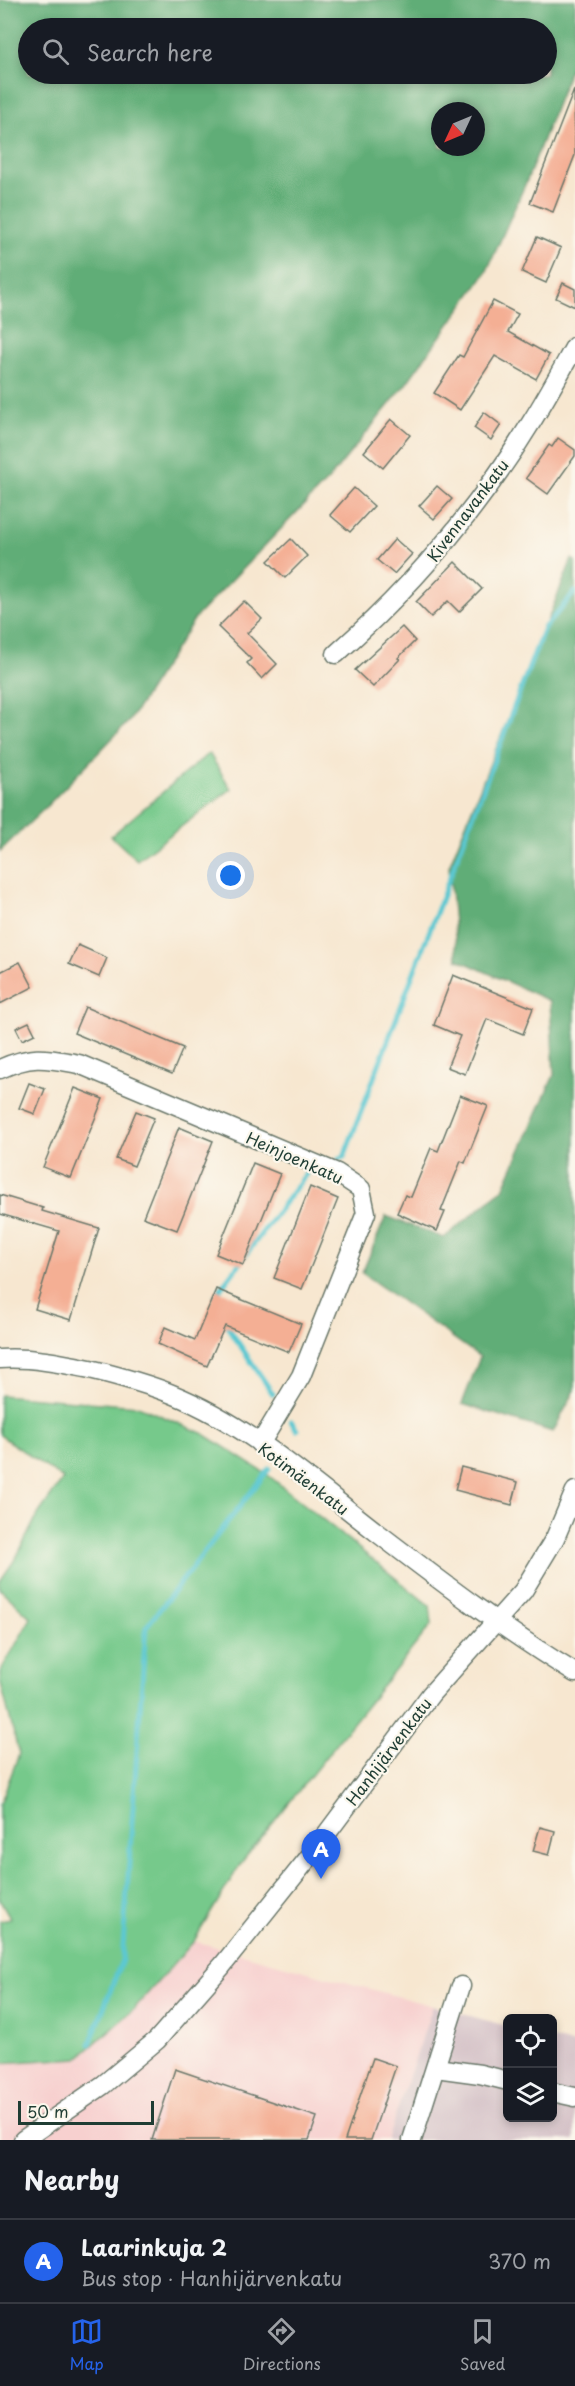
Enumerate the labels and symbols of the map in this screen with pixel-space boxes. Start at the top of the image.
north arrow [431,102,485,156]
street label: Kivennavankatu [420,454,514,566]
your location [216,861,245,890]
street label: Heinjoenkatu [243,1125,347,1189]
street label: Kotimäenkatu [254,1436,354,1520]
street label: Hanhijärvenkatu [339,1692,437,1810]
pin: A [302,1830,340,1879]
scale bar [18,2098,154,2126]

